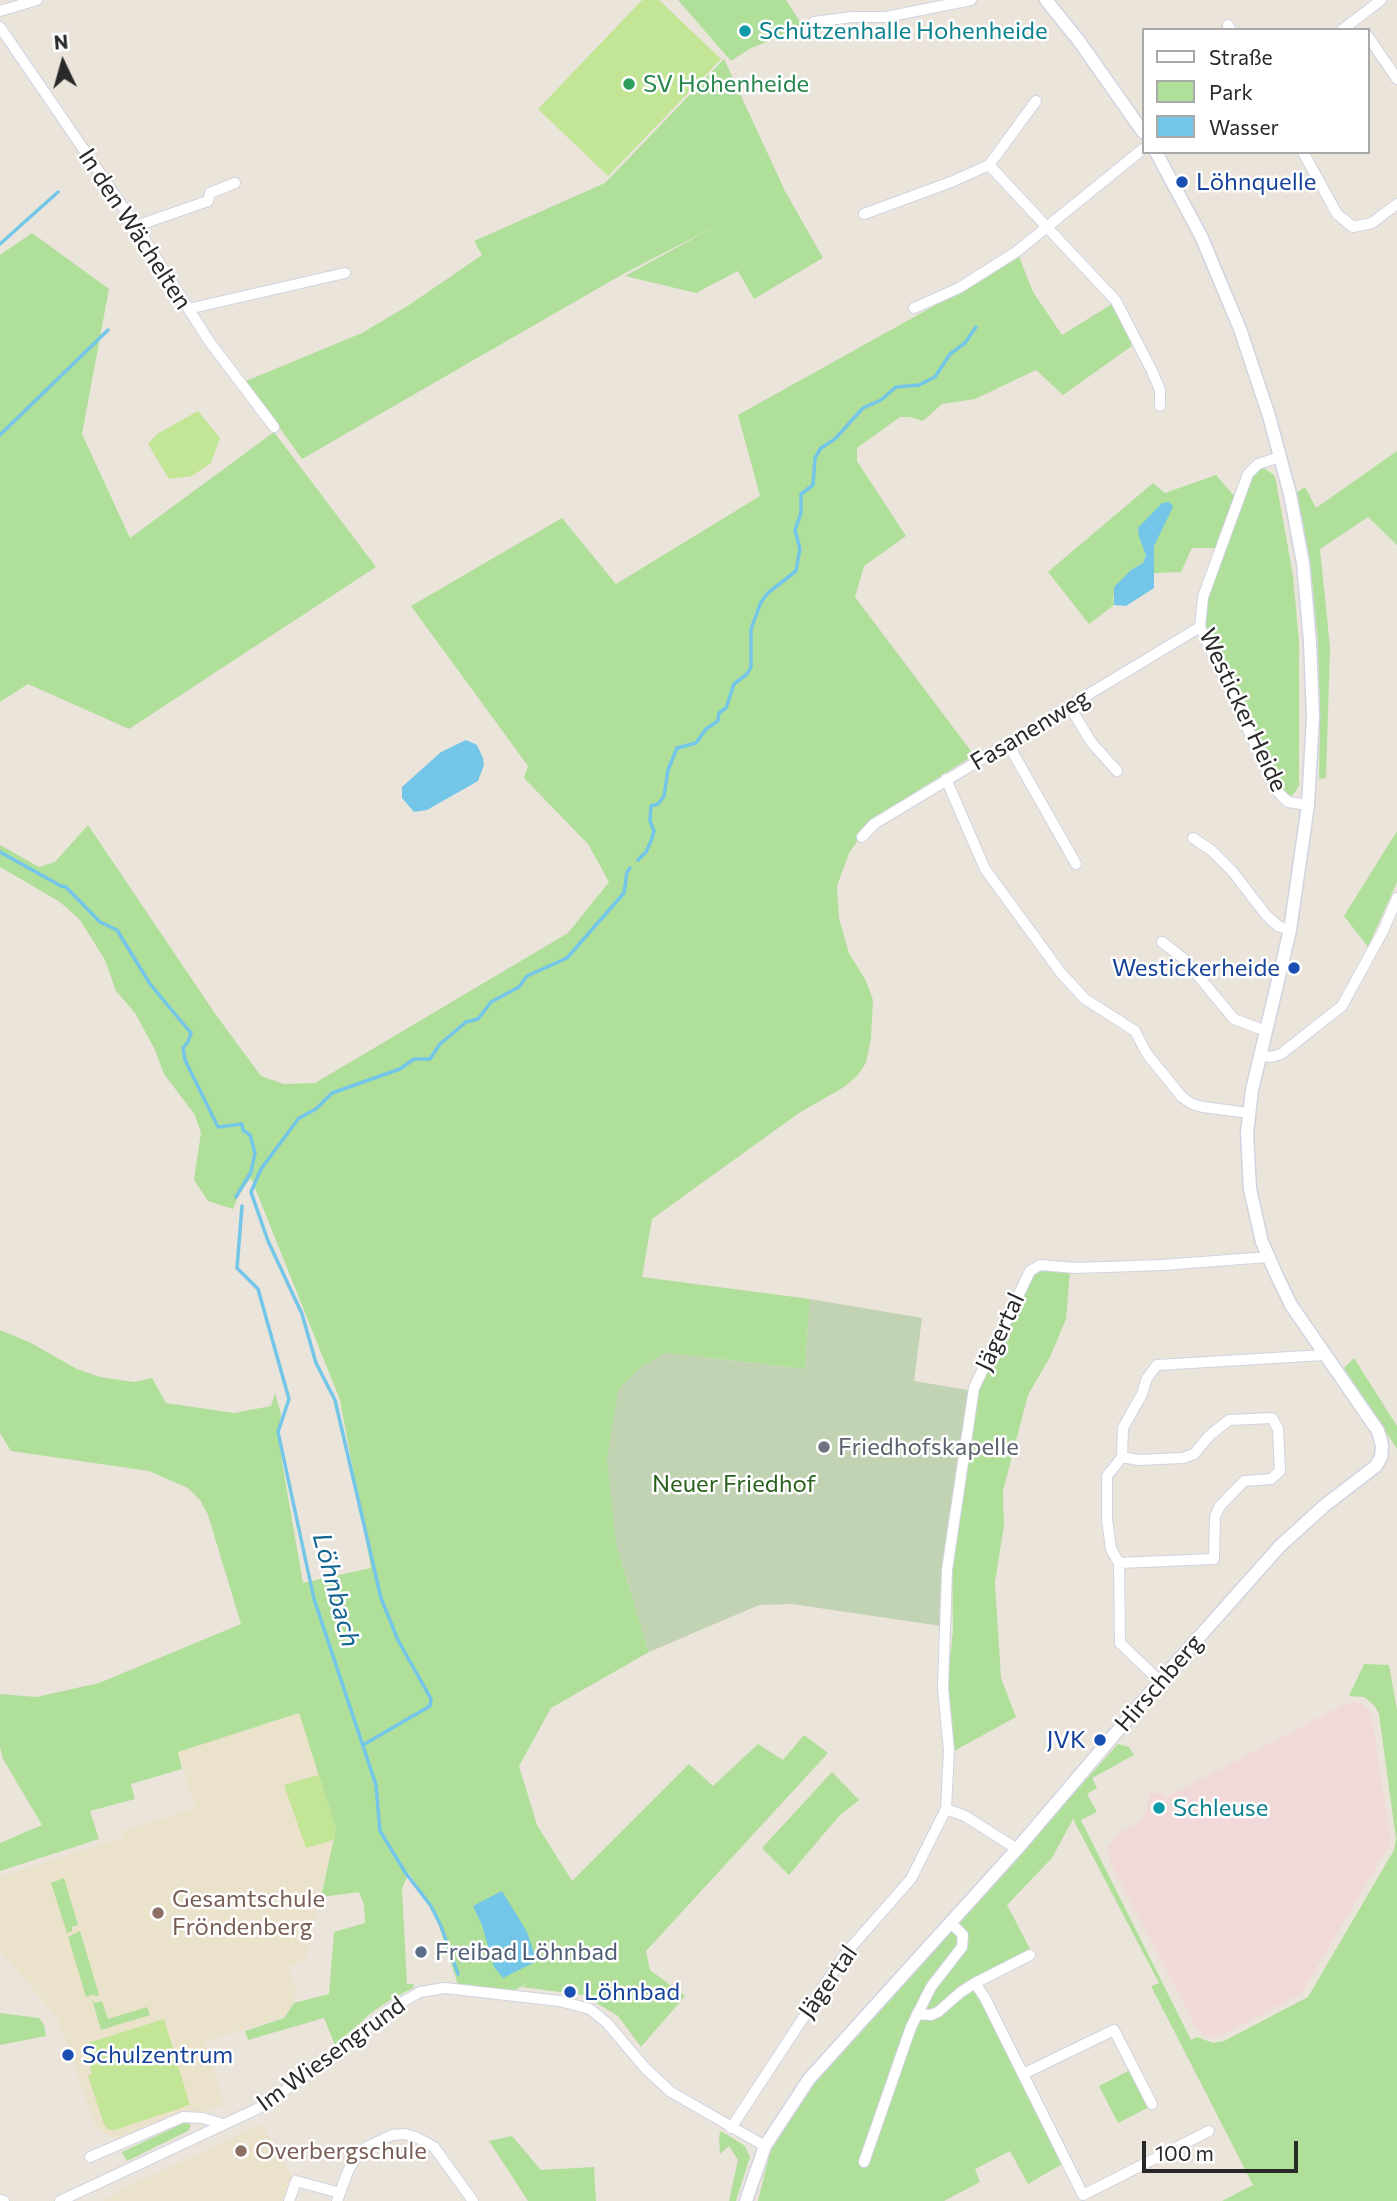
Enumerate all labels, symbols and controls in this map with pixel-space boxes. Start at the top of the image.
place label: Schützenhalle Hohenheide [759,17,1048,45]
marker: Schützenhalle Hohenheide [737,23,753,39]
north arrow [28,28,98,98]
legend [1142,28,1369,154]
text: N [53,30,69,54]
text: Straße [1209,44,1273,69]
place label: SV Hohenheide [643,70,809,98]
marker: SV Hohenheide [621,76,637,92]
text: Park [1209,79,1253,104]
text: Wasser [1209,114,1279,139]
street label: In den Wächelten [72,143,198,315]
place label: Löhnquelle [1196,168,1317,196]
marker: Löhnquelle [1174,174,1190,190]
street label: Westicker Heide [1193,624,1293,796]
street label: Fasanenweg [965,683,1095,777]
place label: Westickerheide [1112,954,1280,982]
marker: Westickerheide [1286,960,1302,976]
street label: Jägertal [969,1288,1031,1376]
place label: Friedhofskapelle [838,1433,1019,1461]
marker: Friedhofskapelle [816,1439,832,1455]
park label: Neuer Friedhof [652,1470,816,1498]
water label: Löhnbach [306,1529,366,1651]
street label: Hirschberg [1109,1629,1209,1737]
place label: JVK [1046,1726,1086,1754]
marker: JVK [1092,1732,1108,1748]
place label: Schleuse [1173,1794,1268,1822]
marker: Schleuse [1151,1800,1167,1816]
place label: Gesamtschule Fröndenberg [172,1885,325,1941]
marker: Gesamtschule Fröndenberg [150,1905,166,1921]
place label: Freibad Löhnbad [435,1938,618,1966]
street label: Jägertal [792,1940,864,2024]
marker: Freibad Löhnbad [413,1944,429,1960]
place label: Löhnbad [584,1978,680,2006]
marker: Löhnbad [562,1984,578,2000]
street label: Im Wiesengrund [251,1990,411,2118]
place label: Schulzentrum [82,2041,233,2069]
marker: Schulzentrum [60,2047,76,2063]
scale bar [1145,2128,1301,2172]
place label: Overbergschule [255,2137,427,2165]
text: 100 m [1155,2140,1214,2165]
marker: Overbergschule [233,2143,249,2159]

